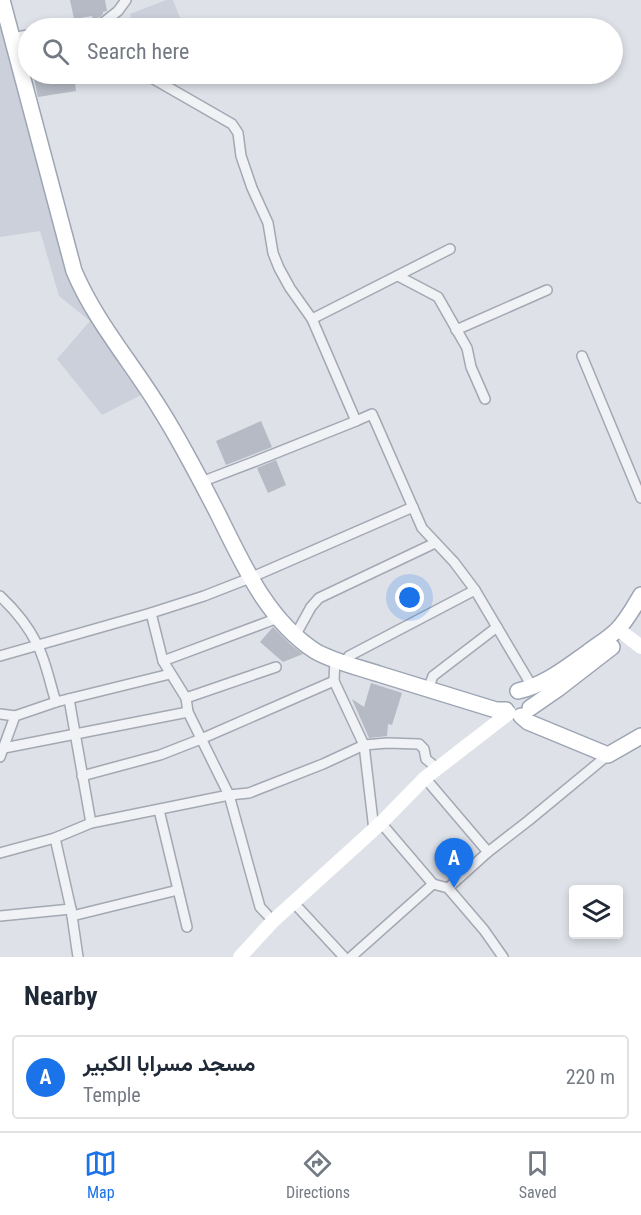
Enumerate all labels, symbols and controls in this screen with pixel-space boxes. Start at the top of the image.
search box [18,18,623,84]
icon: search [39,35,72,68]
text: Search here [87,39,189,64]
your location [395,583,424,612]
pin: A [434,838,474,888]
map controls [569,885,623,939]
button: layers [569,885,623,939]
text: Nearby [24,981,98,1011]
text: مسجد مسرابا الكبير [83,1051,255,1076]
text: A [40,1065,51,1089]
text: 220 m [566,1065,615,1089]
text: Temple [83,1083,141,1107]
tab: Map [84,1147,117,1202]
tab: Directions [286,1147,350,1202]
tab: Saved [519,1147,557,1202]

